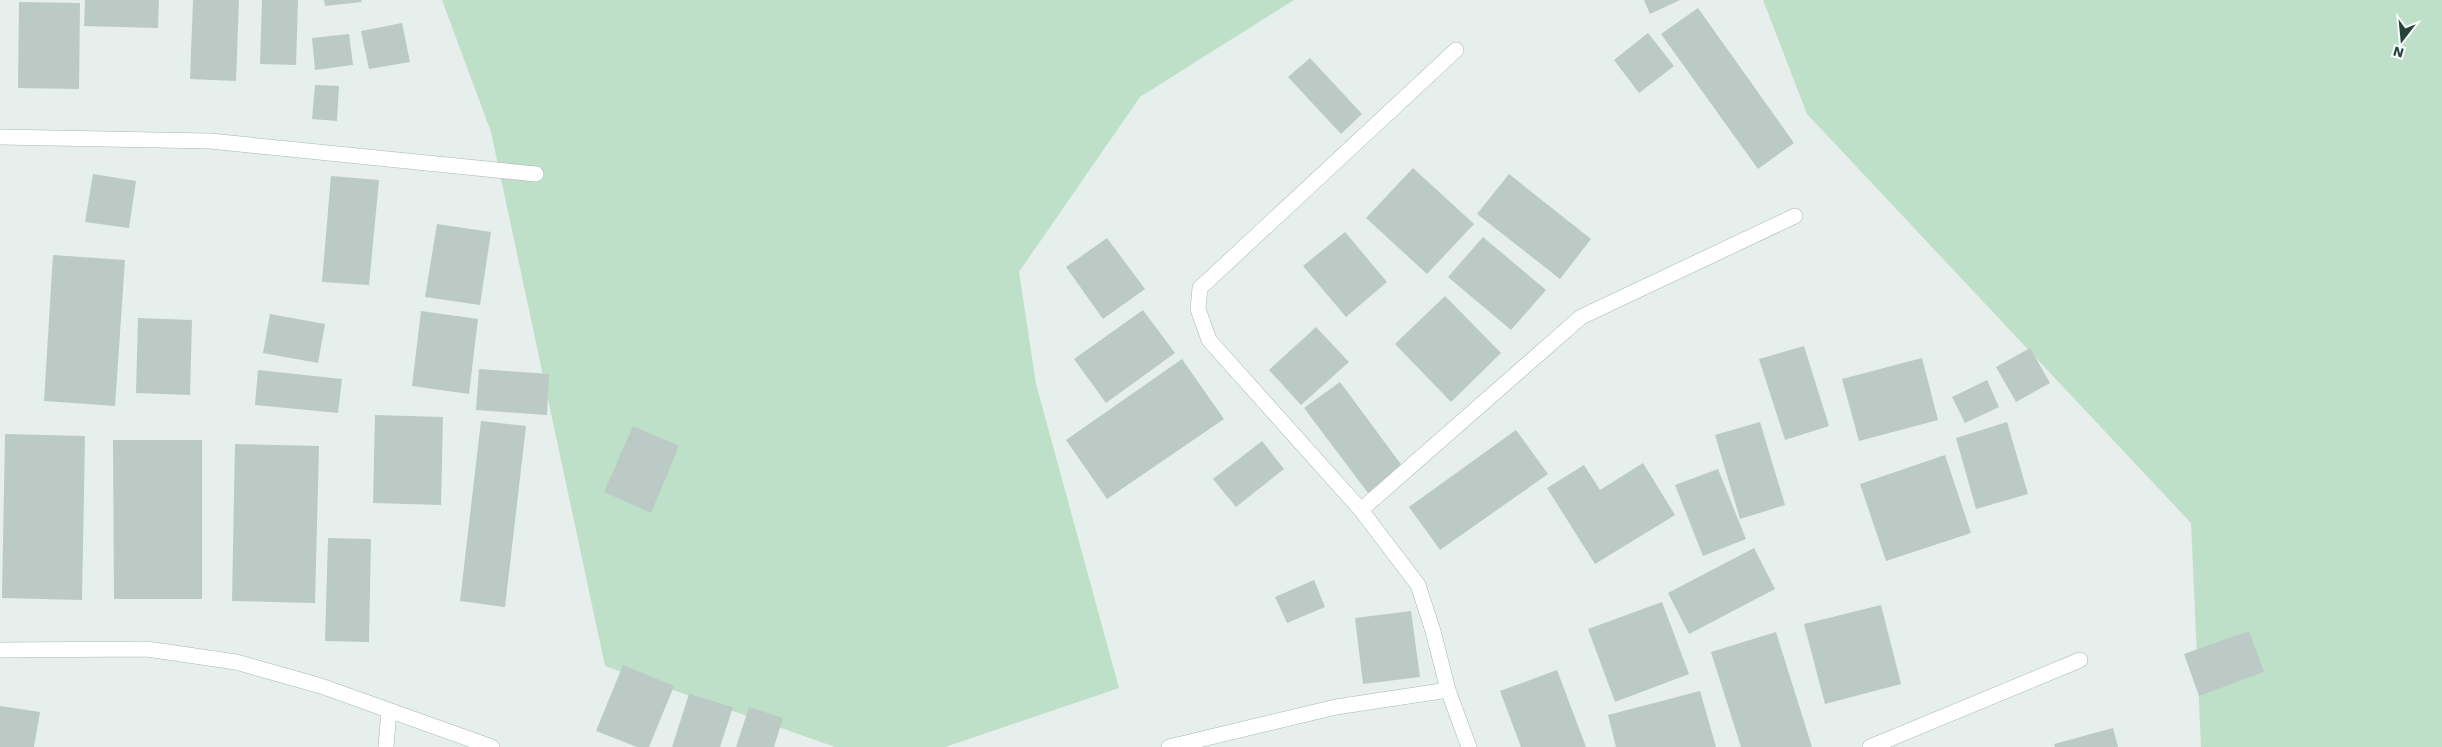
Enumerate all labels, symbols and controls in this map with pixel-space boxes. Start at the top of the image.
north arrow [2377,15,2427,65]
text: N [2391,43,2406,62]

